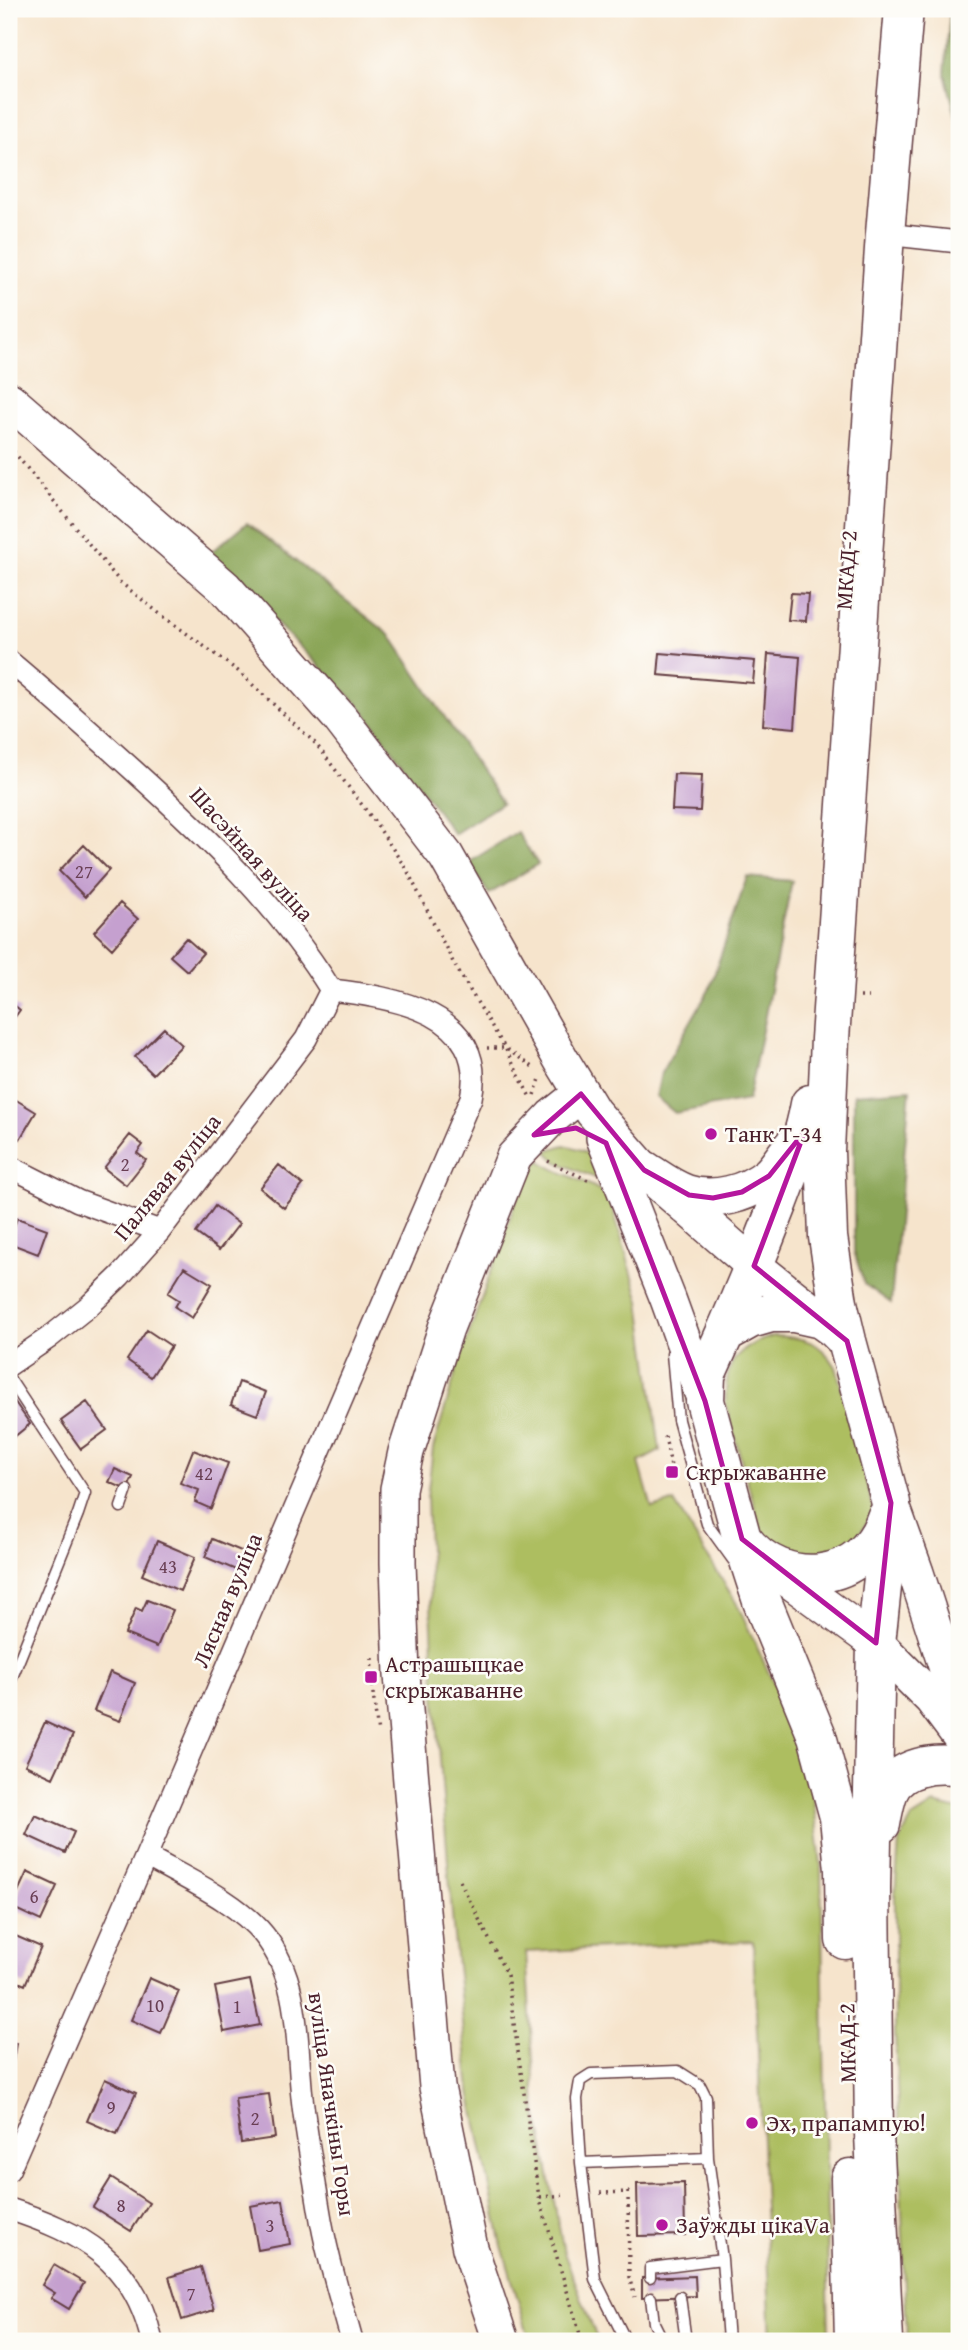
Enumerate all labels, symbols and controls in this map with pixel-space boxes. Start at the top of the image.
street label: МКАД-2 [826,529,865,611]
street label: Шасэйная вуліца [183,779,322,929]
house number: 27 [75,857,93,885]
street label: Палявая вуліца [105,1106,228,1247]
place label: Танк Т-34 [725,1117,822,1150]
marker: Танк Т-34 [703,1126,719,1142]
house number: 2 [120,1150,130,1178]
place label: Скрыжаванне [686,1455,827,1488]
house number: 42 [195,1459,213,1487]
marker: Скрыжаванне [664,1464,680,1480]
street label: Лясная вуліца [183,1527,270,1672]
house number: 43 [159,1552,177,1580]
place label: Астрашыцкае скрыжаванне [385,1647,524,1706]
marker: Астрашыцкае скрыжаванне [363,1669,379,1685]
house number: 6 [29,1882,39,1910]
street label: вуліца Яначкіны Горы [300,1990,365,2218]
house number: 10 [146,1991,164,2019]
house number: 1 [232,1992,242,2020]
street label: МКАД-2 [829,2003,864,2083]
house number: 9 [106,2093,116,2121]
house number: 2 [250,2104,260,2132]
place label: Эх, прапампую! [766,2106,926,2139]
marker: Эх, прапампую! [744,2115,760,2131]
house number: 8 [116,2191,126,2219]
place label: Заўжды цікаVа [676,2208,830,2241]
house number: 3 [265,2211,275,2239]
marker: Заўжды цікаVа [654,2217,670,2233]
house number: 7 [186,2279,196,2307]

